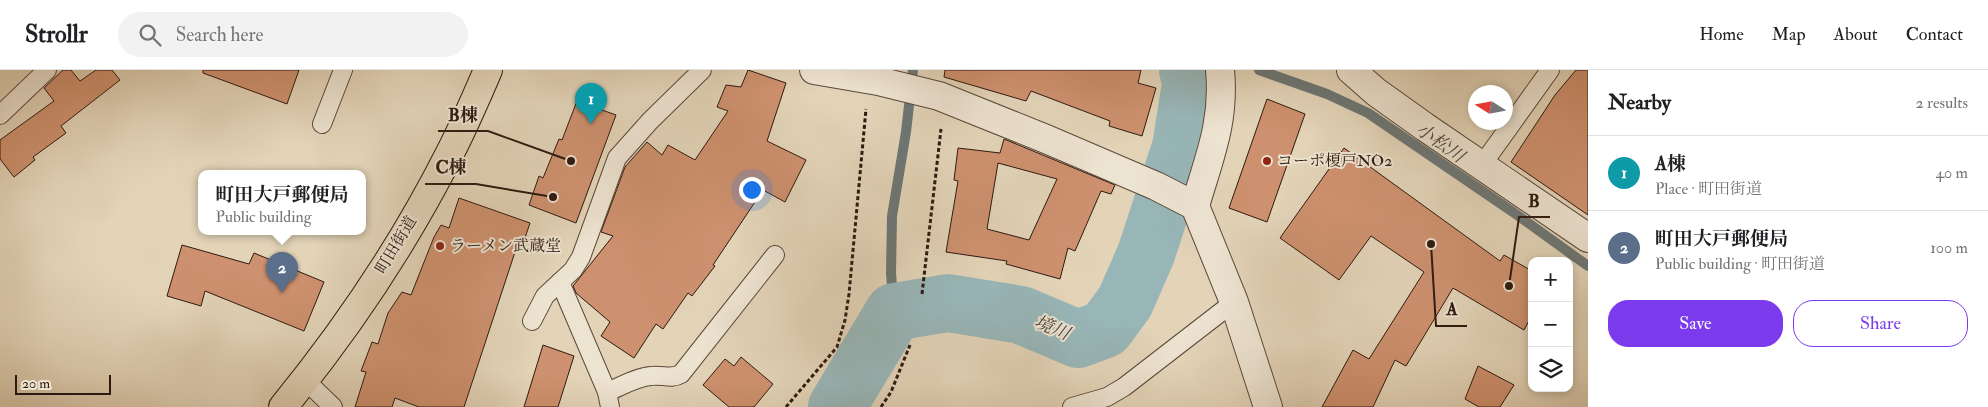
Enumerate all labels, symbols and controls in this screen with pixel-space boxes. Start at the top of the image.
search box [118,12,468,57]
text: Strollr [25,19,88,50]
icon: search [136,21,164,49]
text: Search here [176,23,264,47]
text: Home [1699,23,1744,46]
text: Map [1772,23,1806,46]
text: About [1834,23,1878,46]
text: Contact [1906,23,1963,46]
pin: 1 [575,83,607,124]
north arrow [1468,85,1513,130]
text: Nearby [1608,89,1671,116]
text: 2 results [1915,93,1968,113]
callout: B棟 [438,98,488,131]
text: B棟 [448,104,478,127]
water label: 小松川 [1411,118,1470,169]
callout: C棟 [425,151,476,184]
place label: コーポ榎戸NO2 [1277,151,1392,171]
text: A棟 [1655,152,1686,176]
marker: コーポ榎戸NO2 [1261,155,1273,167]
text: C棟 [435,156,467,179]
text: 1 [1621,163,1627,183]
text: 40 m [1935,163,1968,183]
popup [198,170,366,235]
your location [739,177,765,203]
text: Place · 町田街道 [1655,179,1762,199]
text: 町田大戸郵便局 [215,183,349,207]
callout: B [1519,184,1550,217]
text: B [1528,190,1540,213]
text: Public building [215,207,312,227]
street label: 町田街道 [371,212,421,278]
text: 町田大戸郵便局 [1655,227,1788,251]
place label: ラーメン武蔵堂 [450,236,561,256]
text: 2 [1620,238,1628,258]
text: 100 m [1930,238,1968,258]
marker: ラーメン武蔵堂 [434,240,446,252]
pin: 2 [266,252,298,293]
text: Public building · 町田街道 [1655,254,1825,274]
map controls [1528,257,1573,392]
button: + [1528,257,1573,302]
callout: A [1436,293,1467,326]
text: A [1445,298,1458,321]
button: Save [1608,300,1783,347]
button: Share [1793,300,1968,347]
button: − [1528,302,1573,347]
water label: 境川 [1031,310,1075,346]
button: layers [1528,347,1573,392]
scale bar [15,372,111,395]
text: 20 m [22,375,50,392]

